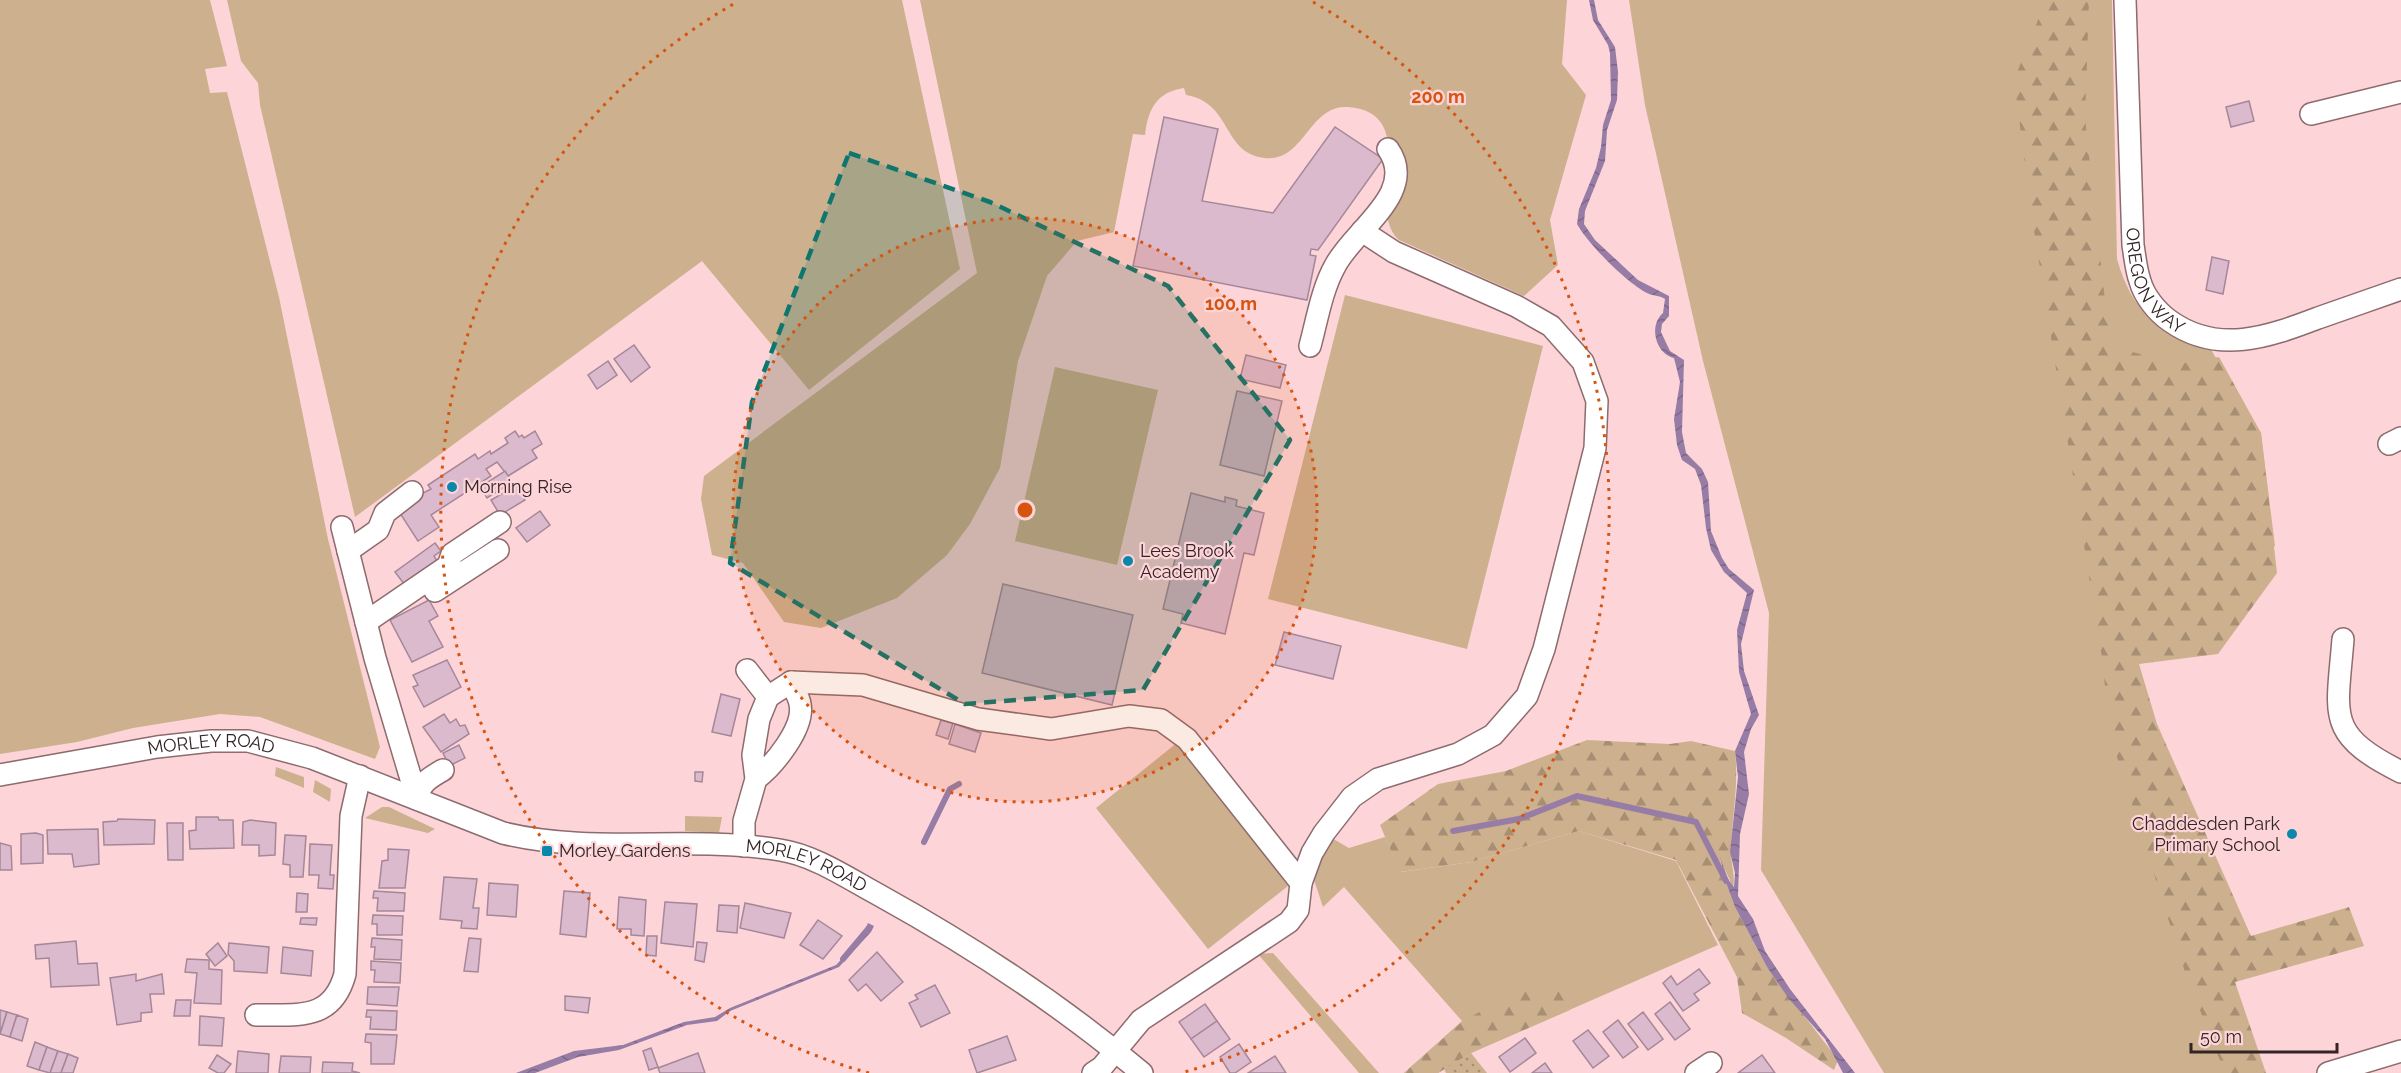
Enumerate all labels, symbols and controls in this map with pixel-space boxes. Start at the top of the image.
text: 200 m [1411,86,1465,107]
street label: OREGON WAY [2122,227,2189,338]
text: 100 m [1205,293,1257,314]
place label: Morning Rise [464,476,573,497]
marker: Morning Rise [445,480,459,494]
centre of rings [1015,500,1035,520]
place label: Lees Brook Academy [1140,540,1234,582]
marker: Lees Brook Academy [1121,554,1135,568]
street label: MORLEY ROAD [146,730,277,759]
place label: Chaddesden Park Primary School [2132,813,2280,855]
marker: Chaddesden Park Primary School [2285,827,2299,841]
street label: MORLEY ROAD [745,835,871,896]
place label: Morley Gardens [559,840,691,861]
marker: Morley Gardens [540,844,554,858]
scale bar [2191,1016,2336,1054]
text: 50 m [2200,1026,2242,1047]

